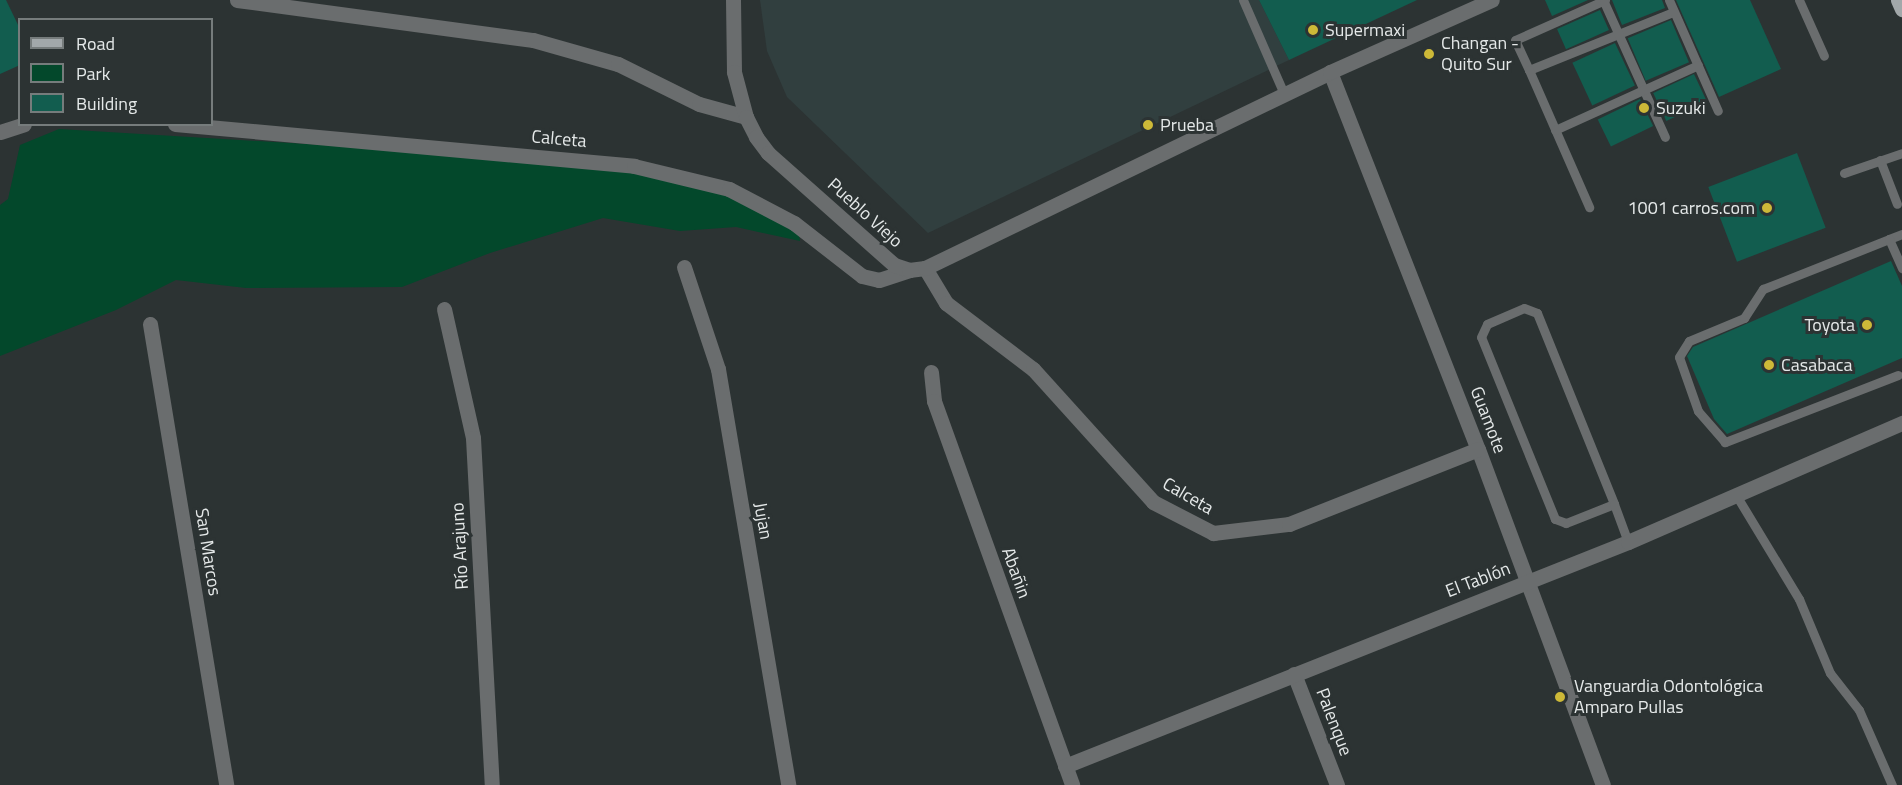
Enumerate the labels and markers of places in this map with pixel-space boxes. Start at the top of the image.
place label: Supermaxi [1325,19,1405,41]
marker: Supermaxi [1306,23,1320,37]
place label: Changan - Quito Sur [1441,33,1519,76]
marker: Changan - Quito Sur [1422,47,1436,61]
place label: Suzuki [1656,97,1706,119]
marker: Suzuki [1637,101,1651,115]
place label: Prueba [1160,114,1214,136]
marker: Prueba [1141,118,1155,132]
place label: 1001 carros.com [1628,197,1755,219]
marker: 1001 carros.com [1760,201,1774,215]
place label: Toyota [1805,314,1855,336]
marker: Toyota [1860,318,1874,332]
place label: Casabaca [1781,354,1853,376]
marker: Casabaca [1762,358,1776,372]
place label: Vanguardia Odontológica Amparo Pullas [1574,676,1763,718]
marker: Vanguardia Odontológica Amparo Pullas [1551,688,1569,706]

